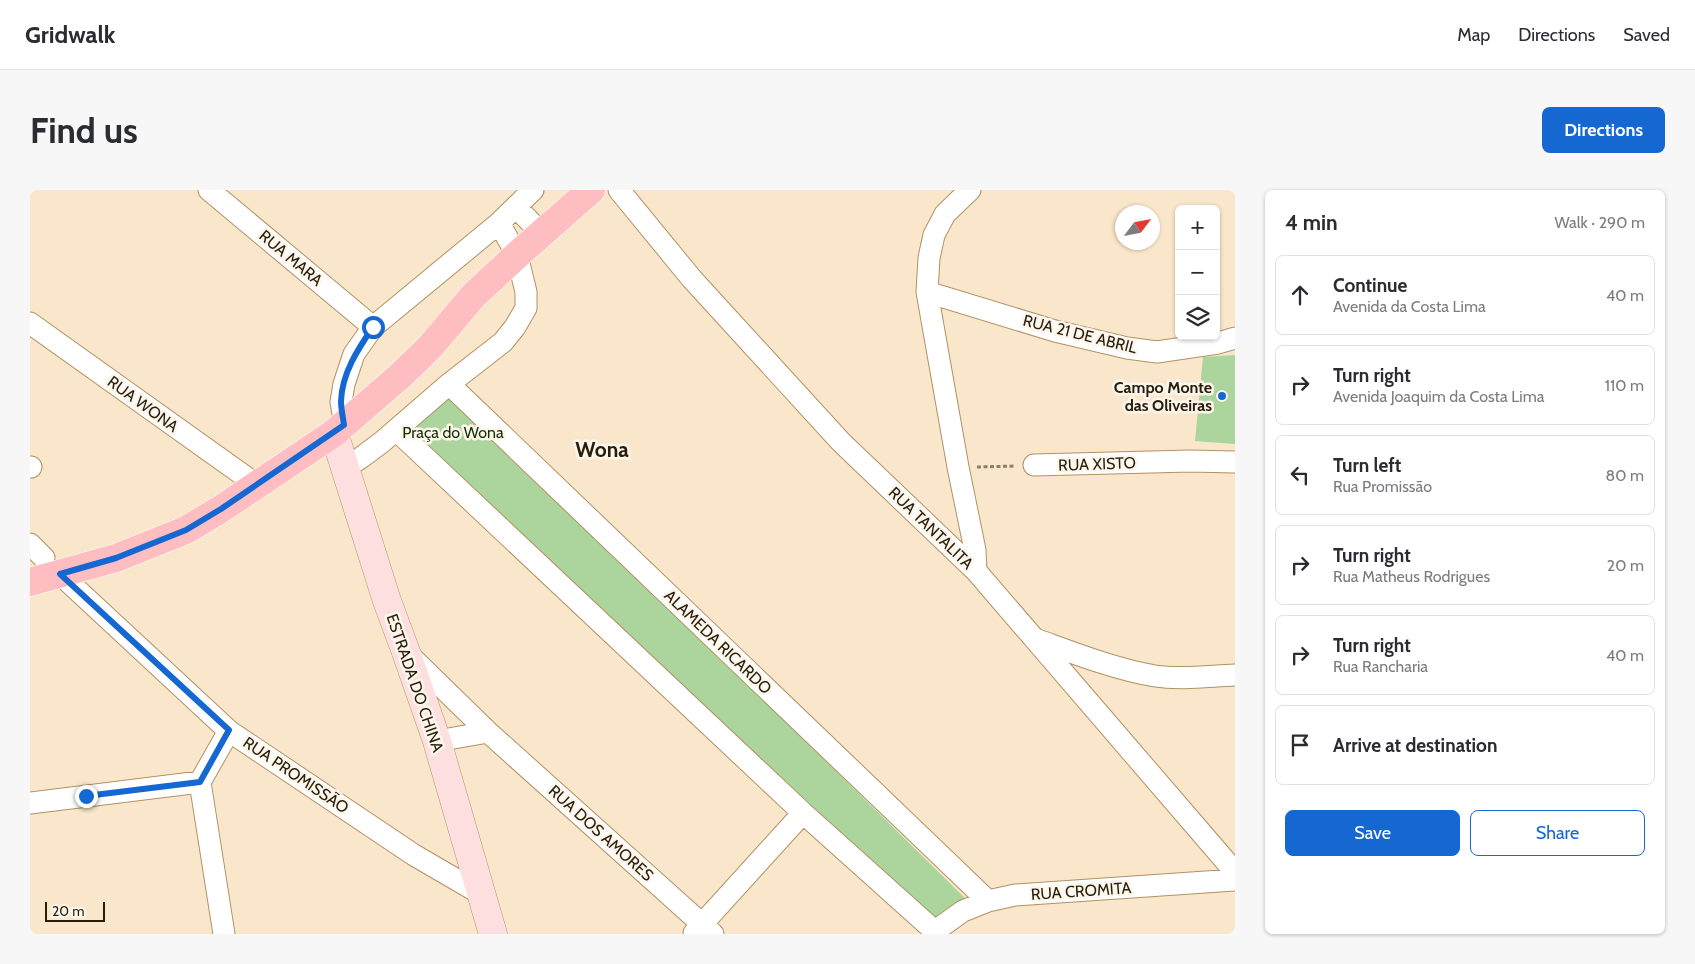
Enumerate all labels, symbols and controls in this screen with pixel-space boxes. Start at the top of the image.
text: Gridwalk [25,20,115,49]
text: Map [1457,24,1490,46]
text: Directions [1518,24,1595,46]
text: Saved [1623,24,1670,46]
button: Directions [1542,107,1665,153]
text: Find us [30,109,138,152]
north arrow [1115,205,1160,250]
map controls [1175,205,1220,340]
button: + [1175,205,1220,250]
text: 4 min [1285,210,1338,235]
text: Walk · 290 m [1555,213,1645,232]
street label: RUA MARA [255,226,327,290]
button: − [1175,250,1220,295]
text: Continue [1333,274,1407,297]
icon: ahead [1286,281,1314,309]
text: 40 m [1606,286,1644,305]
button: layers [1175,295,1220,340]
text: Avenida da Costa Lima [1333,297,1486,316]
street label: RUA 21 DE ABRIL [1021,311,1139,357]
route start [362,316,385,339]
text: Turn right [1333,364,1411,387]
icon: right [1286,371,1314,399]
street label: RUA WONA [104,372,182,436]
text: 110 m [1605,376,1644,395]
place label: Campo Monte das Oliveiras [1114,378,1212,415]
text: Avenida Joaquim da Costa Lima [1333,387,1544,406]
marker: Campo Monte das Oliveiras [1216,390,1228,402]
park label: Praça do Wona [402,423,504,442]
district label: Wona [575,437,629,462]
street label: RUA XISTO [1058,453,1136,475]
text: Turn left [1333,454,1401,477]
icon: left [1286,461,1314,489]
text: 80 m [1606,466,1644,485]
text: Rua Promissão [1333,477,1432,496]
street label: RUA TANTALITA [885,483,977,573]
text: Turn right [1333,544,1411,567]
icon: right [1286,551,1314,579]
text: 20 m [1607,556,1644,575]
text: Rua Matheus Rodrigues [1333,567,1490,586]
street label: ALAMEDA RICARDO [661,586,775,698]
street label: ESTRADA DO CHINA [382,611,448,755]
text: Turn right [1333,634,1411,657]
icon: right [1286,641,1314,669]
text: 40 m [1606,646,1644,665]
text: Rua Rancharia [1333,657,1428,676]
icon: arrive [1286,731,1314,759]
street label: RUA PROMISSÃO [240,733,352,817]
text: Arrive at destination [1333,734,1497,757]
street label: RUA DOS AMORES [545,781,657,885]
route end [75,785,98,808]
button: Save [1285,810,1460,856]
button: Share [1470,810,1645,856]
street label: RUA CROMITA [1030,878,1132,904]
scale bar [45,899,105,922]
text: 20 m [52,902,85,920]

